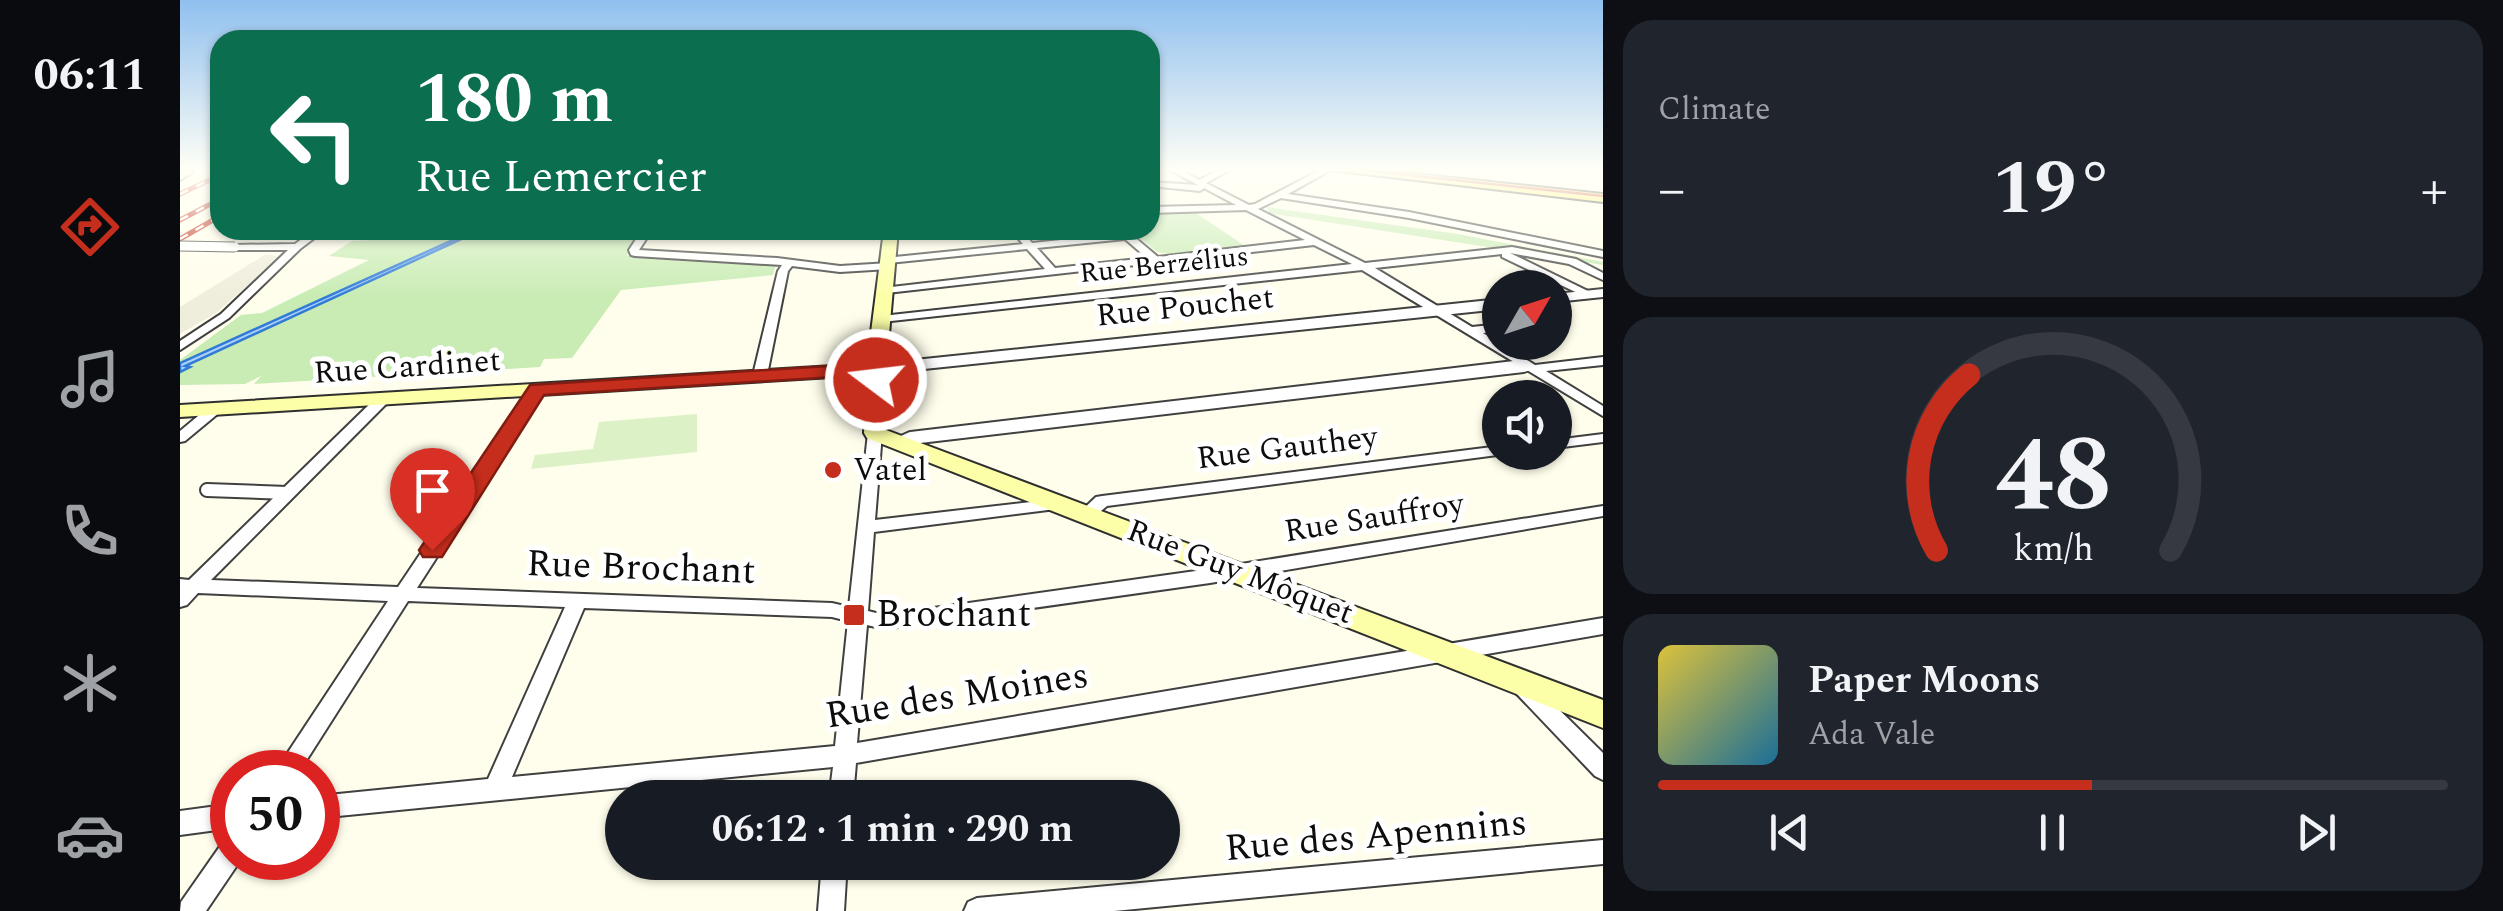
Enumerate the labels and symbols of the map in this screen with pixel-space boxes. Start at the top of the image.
street label: Rue Berzélius [1077,235,1251,295]
north arrow [1482,270,1572,360]
street label: Rue Pouchet [1094,273,1276,341]
position arrow [824,328,928,432]
street label: Rue Cardinet [312,336,502,398]
street label: Rue Gauthey [1194,412,1382,483]
place label: Vatel [853,446,927,495]
pin [390,448,475,551]
marker: Vatel [822,459,844,481]
street label: Rue Sauffroy [1281,479,1469,556]
street label: Rue Guy Môquet [1120,506,1360,638]
street label: Rue Brochant [525,535,757,601]
place label: Brochant [876,586,1031,644]
marker: Brochant [841,602,867,628]
street label: Rue des Moines [821,647,1093,745]
speed limit sign: 50 [210,750,340,880]
street label: Rue des Apennins [1223,794,1529,878]

